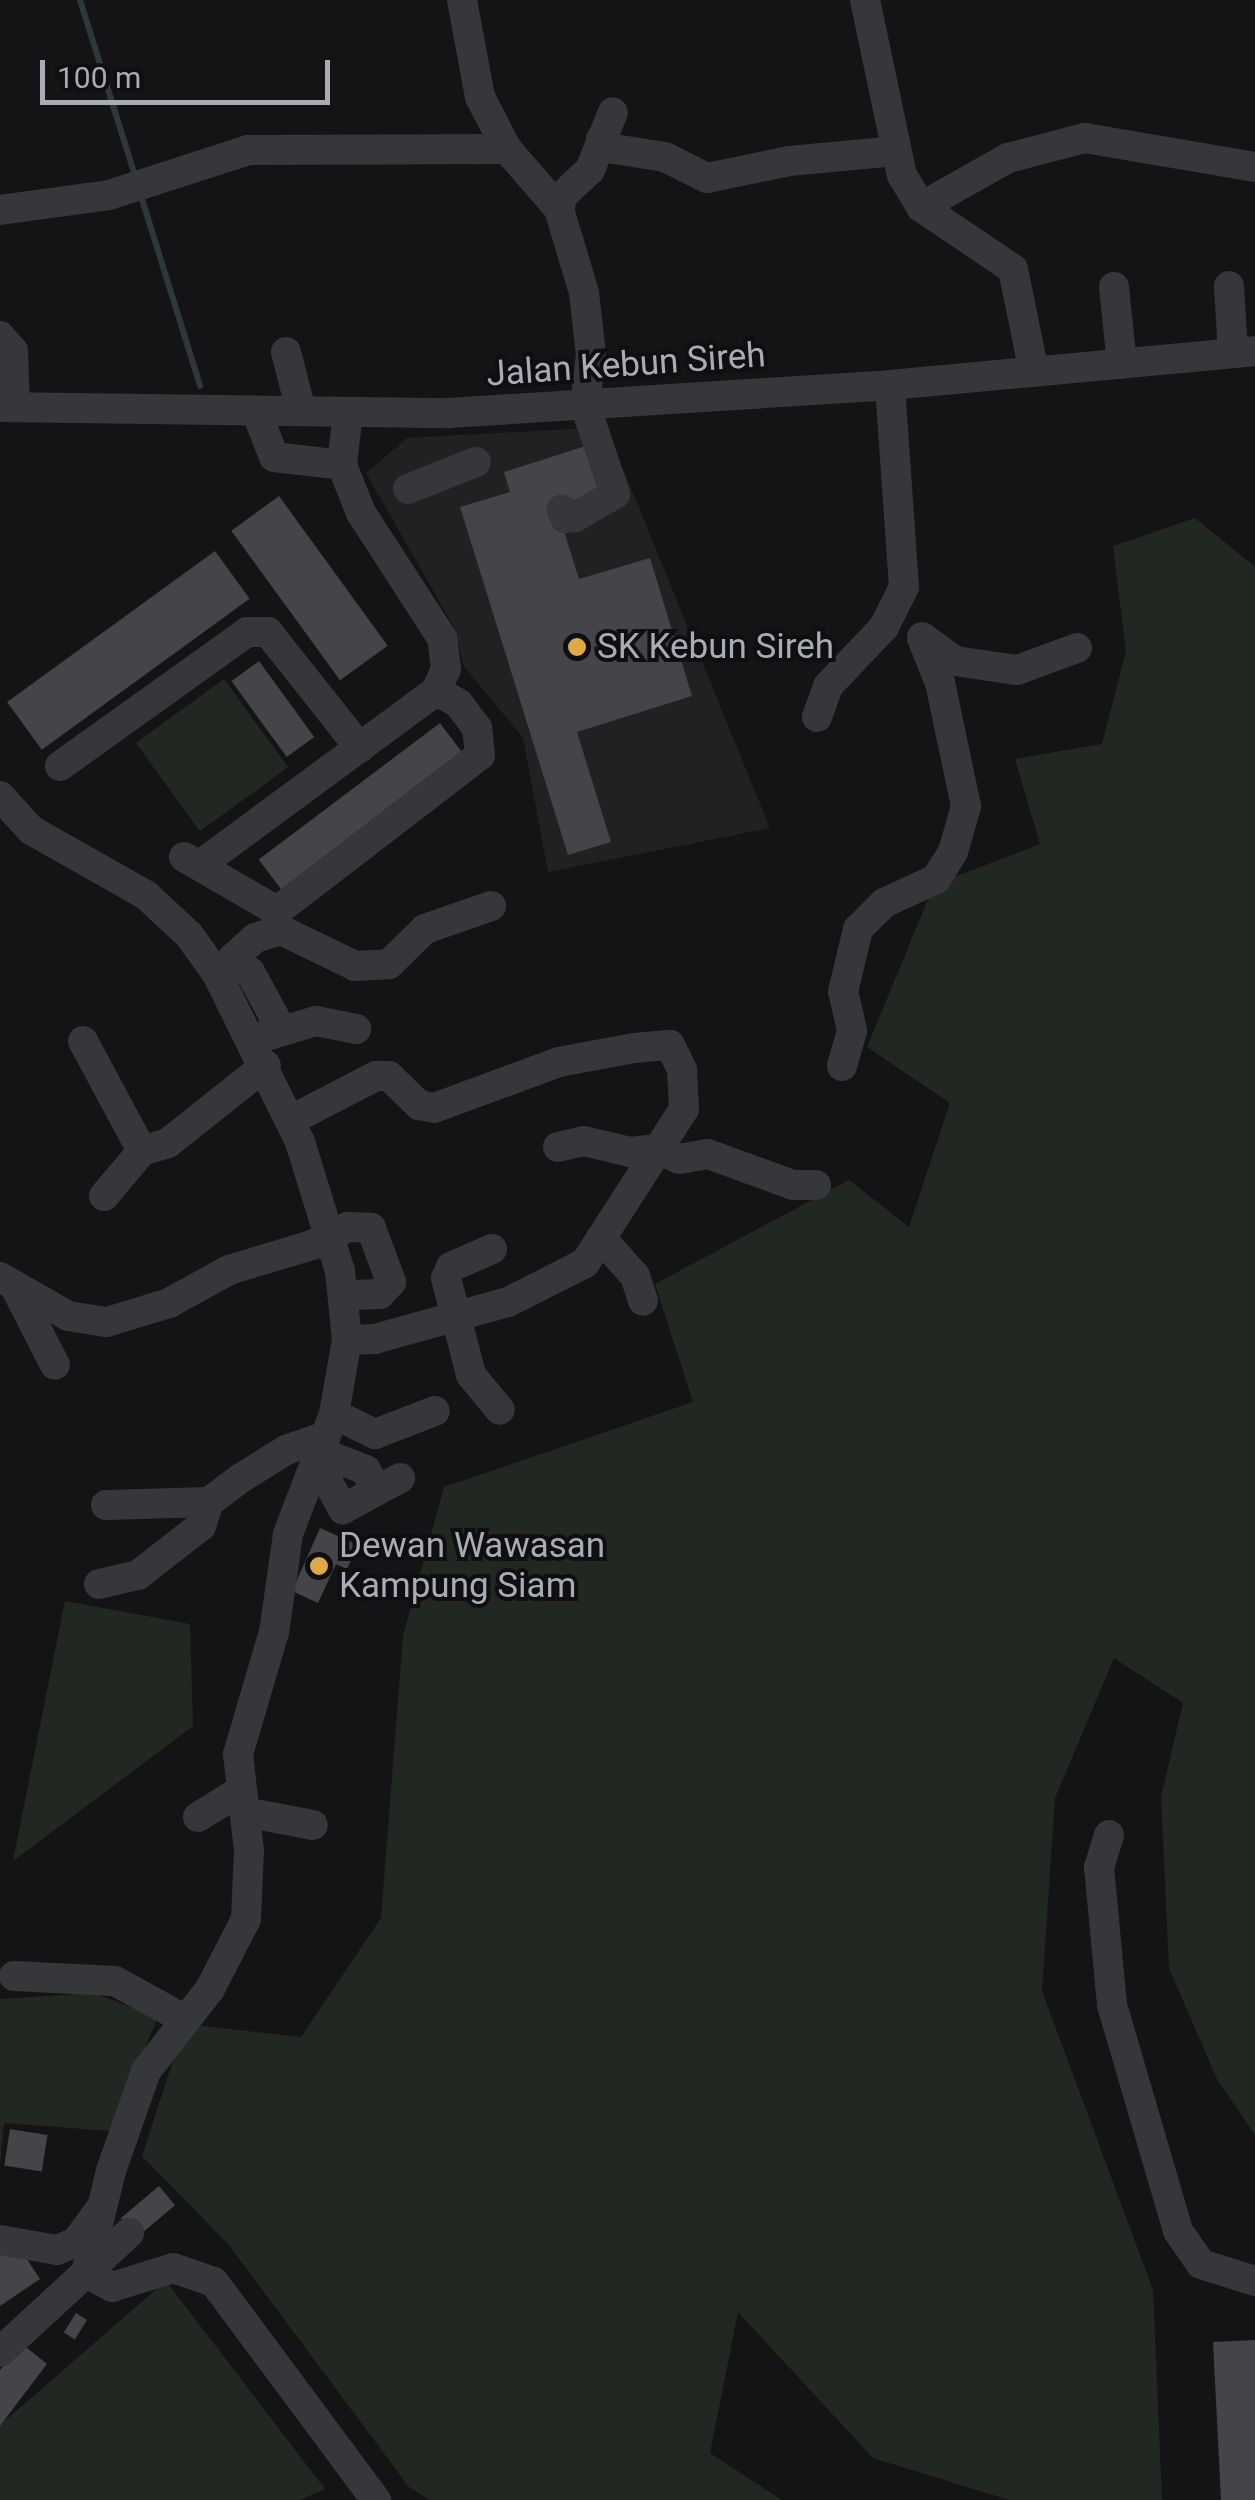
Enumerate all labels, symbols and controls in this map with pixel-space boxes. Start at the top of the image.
scale bar [45,40,335,102]
text: 100 m [57,60,141,95]
street label: Jalan Kebun Sireh [485,334,767,396]
place label: SK Kebun Sireh [597,626,834,668]
marker: SK Kebun Sireh [566,636,588,658]
place label: Dewan Wawasan Kampung Siam [339,1525,605,1607]
marker: Dewan Wawasan Kampung Siam [308,1555,330,1577]

